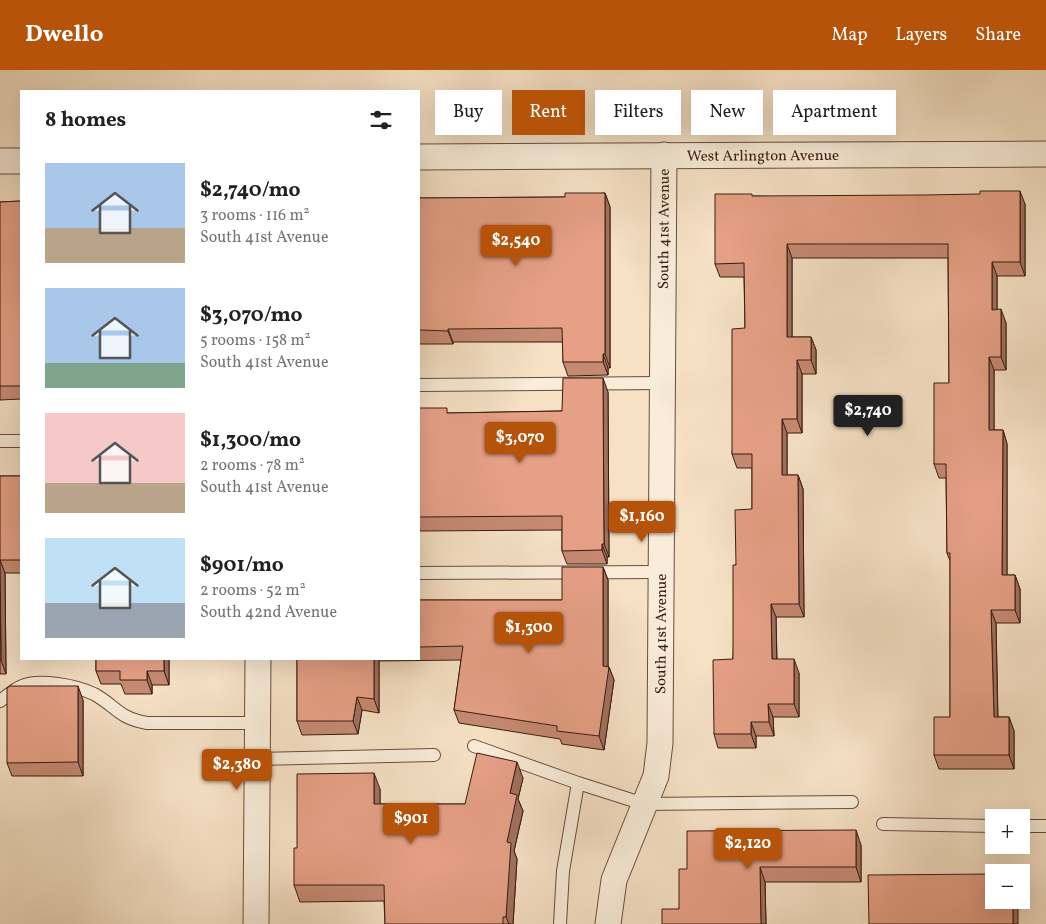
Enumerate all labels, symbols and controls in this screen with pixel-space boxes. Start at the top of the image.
text: Dwello [25,18,103,52]
text: Map [831,23,867,48]
text: Layers [895,23,947,48]
text: Share [975,23,1021,48]
chip: Buy [435,90,502,135]
chip: Rent [512,90,585,135]
chip: Filters [595,90,681,135]
chip: New [691,90,763,135]
chip: Apartment [773,90,896,135]
text: 8 homes [45,106,126,135]
icon: filters [367,106,395,134]
street label: West Arlington Avenue [687,146,839,168]
street label: South 41st Avenue [654,168,676,289]
text: $2,740/mo [200,176,300,205]
icon: home [85,183,145,243]
text: 3 rooms · 116 m² [200,205,309,227]
pin: $2,540 [475,224,557,267]
text: South 41st Avenue [200,227,328,249]
text: $2,540 [492,230,540,252]
text: $3,070/mo [200,301,302,330]
icon: home [85,308,145,368]
text: 5 rooms · 158 m² [200,330,310,352]
text: South 41st Avenue [200,352,328,374]
pin: $2,740 [827,394,909,437]
text: $2,740 [845,400,892,422]
pin: $3,070 [479,422,561,464]
text: $1,300/mo [200,426,301,455]
text: $3,070 [496,427,544,449]
icon: home [85,433,145,493]
text: 2 rooms · 78 m² [200,455,305,477]
text: South 41st Avenue [200,477,328,499]
pin: $1,160 [601,500,683,543]
text: $1,160 [619,506,665,528]
text: $901/mo [200,551,284,580]
icon: home [85,558,145,618]
street label: South 41st Avenue [651,573,673,694]
text: 2 rooms · 52 m² [200,580,306,602]
text: South 42nd Avenue [200,602,337,624]
pin: $1,300 [488,612,570,654]
text: $1,300 [505,617,553,639]
pin: $2,380 [196,748,278,791]
text: $2,380 [213,754,261,776]
pin: $901 [381,802,441,845]
text: $901 [394,808,428,830]
map controls [985,809,1030,909]
button: + [985,809,1030,854]
pin: $2,120 [707,828,789,870]
text: $2,120 [725,833,771,855]
button: − [985,864,1030,909]

